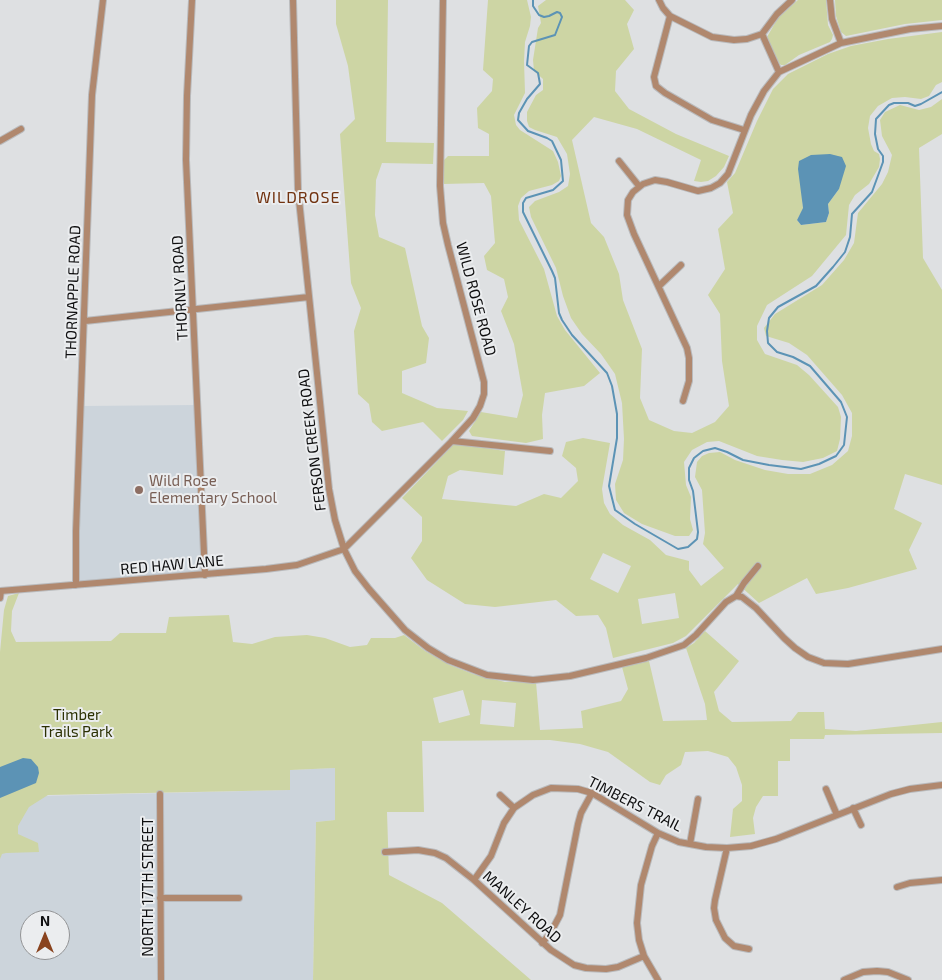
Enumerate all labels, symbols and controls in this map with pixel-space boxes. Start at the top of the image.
district label: WILDROSE [255,188,341,208]
street label: THORNAPPLE ROAD [62,225,84,359]
street label: THORNLY ROAD [168,235,192,341]
street label: WILD ROSE ROAD [452,240,500,358]
street label: FERSON CREEK ROAD [294,368,330,512]
place label: Wild Rose Elementary School [149,472,277,507]
marker: Wild Rose Elementary School [133,484,145,496]
street label: RED HAW LANE [120,552,224,578]
park label: Timber Trails Park [41,706,113,741]
street label: TIMBERS TRAIL [585,772,685,836]
street label: NORTH 17TH STREET [139,817,157,957]
street label: MANLEY ROAD [479,867,565,947]
north arrow [20,910,70,960]
text: N [40,912,50,929]

